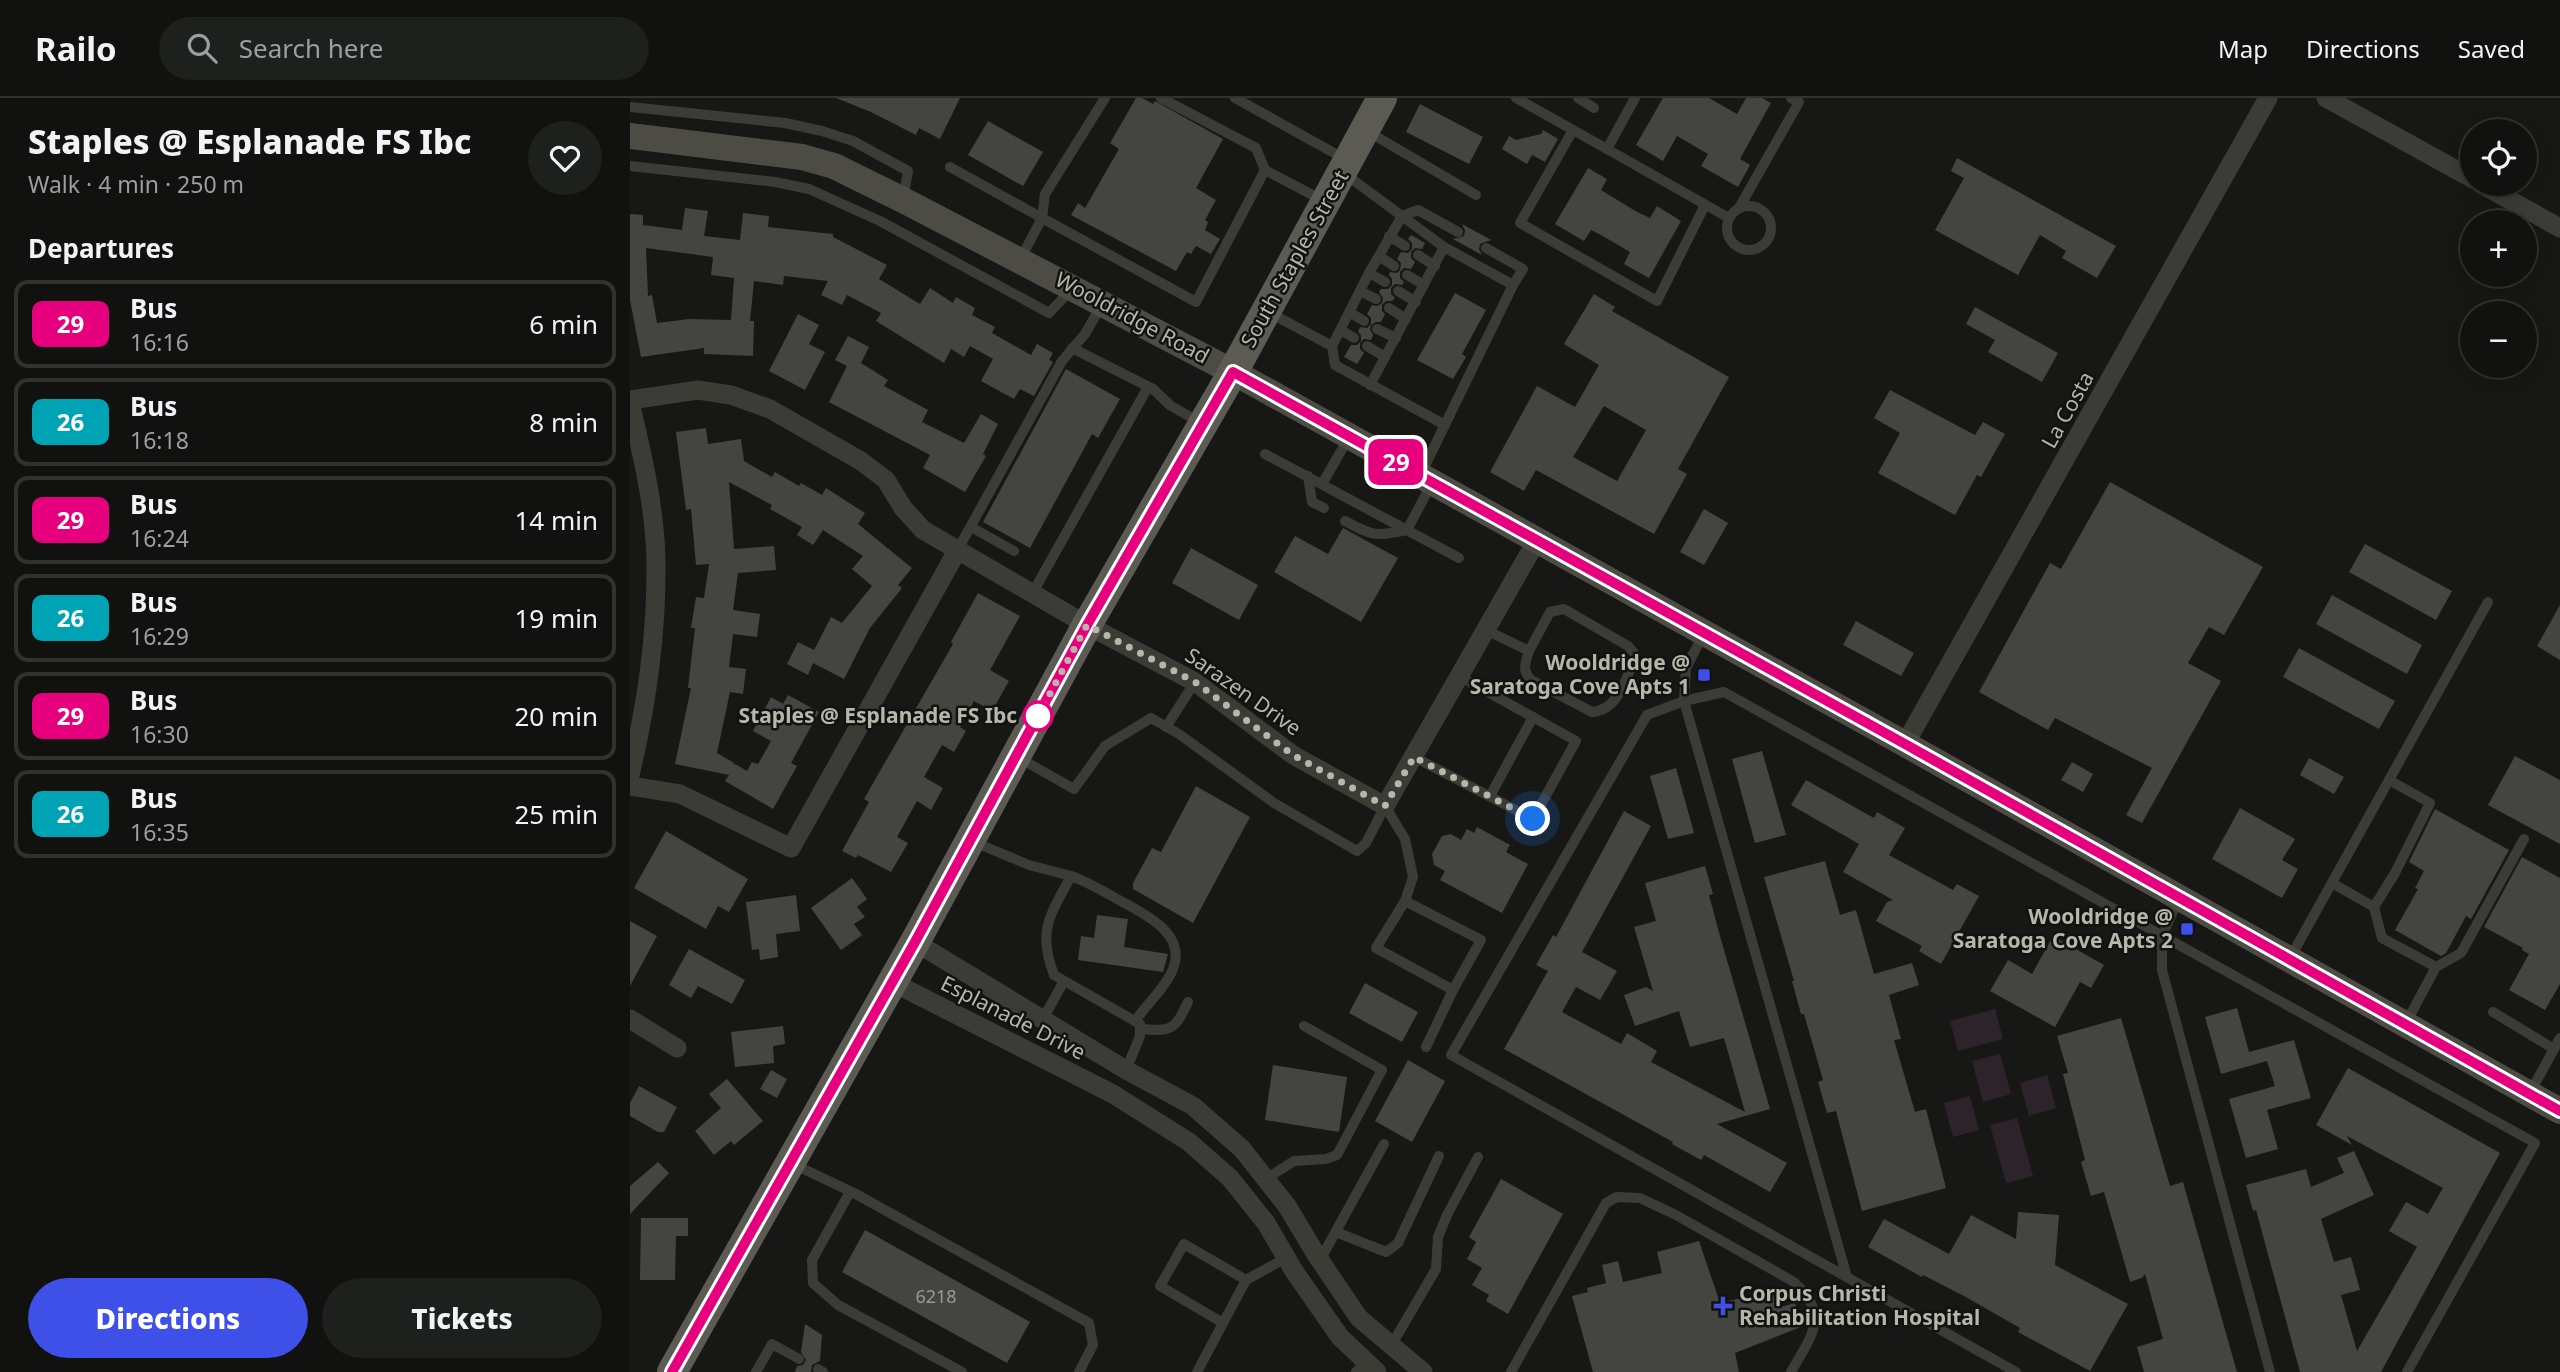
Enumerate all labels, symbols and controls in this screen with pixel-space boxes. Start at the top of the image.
search box [159,17,649,80]
text: Railo [35,26,117,71]
icon: search [183,29,221,67]
text: Search here [239,30,383,66]
text: Map [2218,32,2268,65]
text: Directions [2306,32,2420,65]
text: Saved [2458,32,2525,65]
text: Staples @ Esplanade FS Ibc [28,119,471,164]
map controls [2460,119,2537,378]
button: locate [2460,119,2537,196]
button: heart [528,121,602,195]
street label: South Staples Street [1234,165,1355,352]
text: Walk · 4 min · 250 m [28,168,244,200]
button: + [2460,210,2537,287]
text: Departures [28,230,174,266]
street label: Wooldridge Road [1051,265,1214,370]
text: Bus [130,290,177,326]
button: − [2460,301,2537,378]
text: 6 min [529,306,598,342]
text: 29 [57,307,84,340]
text: 16:16 [130,326,189,358]
street label: La Costa [2035,366,2100,453]
text: Bus [130,388,177,424]
text: 8 min [529,404,598,440]
text: 26 [57,405,84,438]
text: 16:18 [130,424,189,456]
line badge: 29 [1364,439,1428,485]
text: 29 [1382,445,1410,478]
text: Bus [130,486,177,522]
text: 14 min [514,502,598,538]
text: 29 [57,503,84,536]
text: 16:24 [130,522,189,554]
text: Bus [130,584,177,620]
text: 19 min [514,600,598,636]
text: 26 [57,601,84,634]
text: 16:29 [130,620,189,652]
street label: Sarazen Drive [1180,641,1307,741]
place label: Wooldridge @ Saratoga Cove Apts 1 [1470,648,1690,700]
marker: Wooldridge @ Saratoga Cove Apts 1 [1696,667,1712,683]
text: Bus [130,682,177,718]
text: 20 min [514,698,598,734]
text: 29 [57,699,84,732]
place label: Staples @ Esplanade FS Ibc [739,701,1017,729]
marker: Staples @ Esplanade FS Ibc [1023,701,1053,731]
text: 16:30 [130,718,189,750]
text: Bus [130,780,177,816]
text: 25 min [514,796,598,832]
text: 26 [57,797,84,830]
your location [1515,801,1550,836]
text: 16:35 [130,816,189,848]
place label: Wooldridge @ Saratoga Cove Apts 2 [1953,902,2173,954]
marker: Wooldridge @ Saratoga Cove Apts 2 [2179,921,2195,937]
street label: Esplanade Drive [936,969,1091,1066]
button: Directions [28,1278,308,1358]
button: Tickets [322,1278,602,1358]
place label: Corpus Christi Rehabilitation Hospital [1739,1279,1980,1331]
house number: 6218 [915,1284,957,1308]
marker: Corpus Christi Rehabilitation Hospital [1713,1296,1733,1316]

